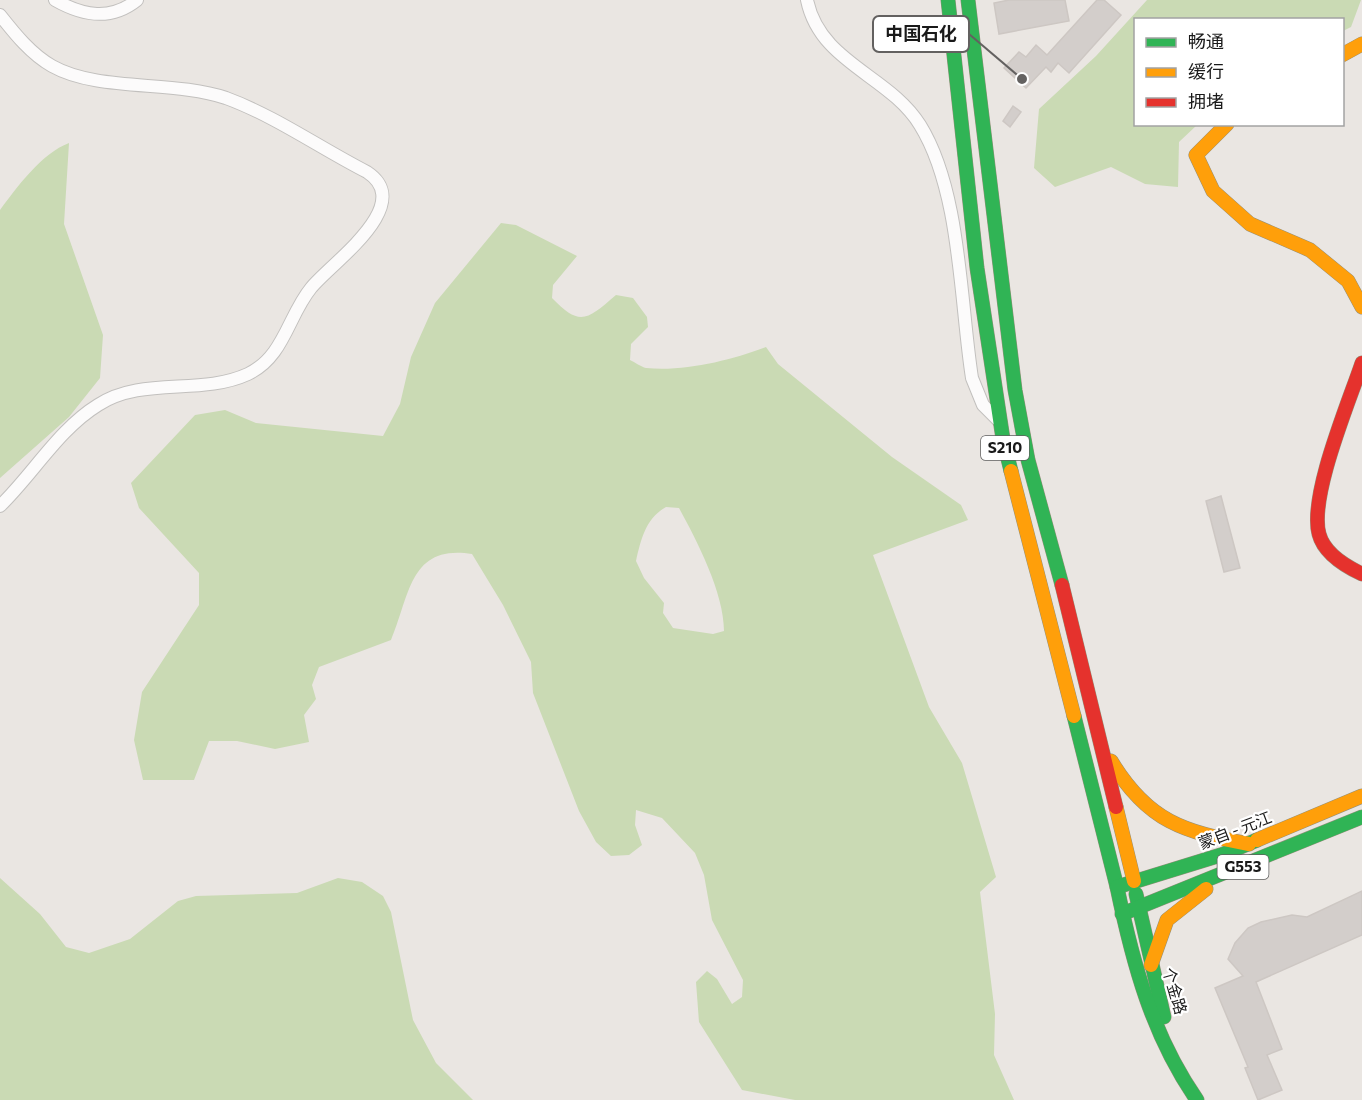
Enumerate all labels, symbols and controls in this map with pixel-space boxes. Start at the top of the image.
callout: 中国石化 [873,16,969,52]
legend [1134,18,1344,126]
text: 中国石化 [885,22,957,44]
text: 畅通 [1188,30,1224,52]
text: 缓行 [1188,60,1224,82]
text: 拥堵 [1188,90,1224,112]
road number: S210 [981,436,1029,460]
street label: 蒙自 - 元江 [1196,807,1274,852]
road number: G553 [1218,855,1268,879]
street label: 个金路 [1160,965,1191,1017]

